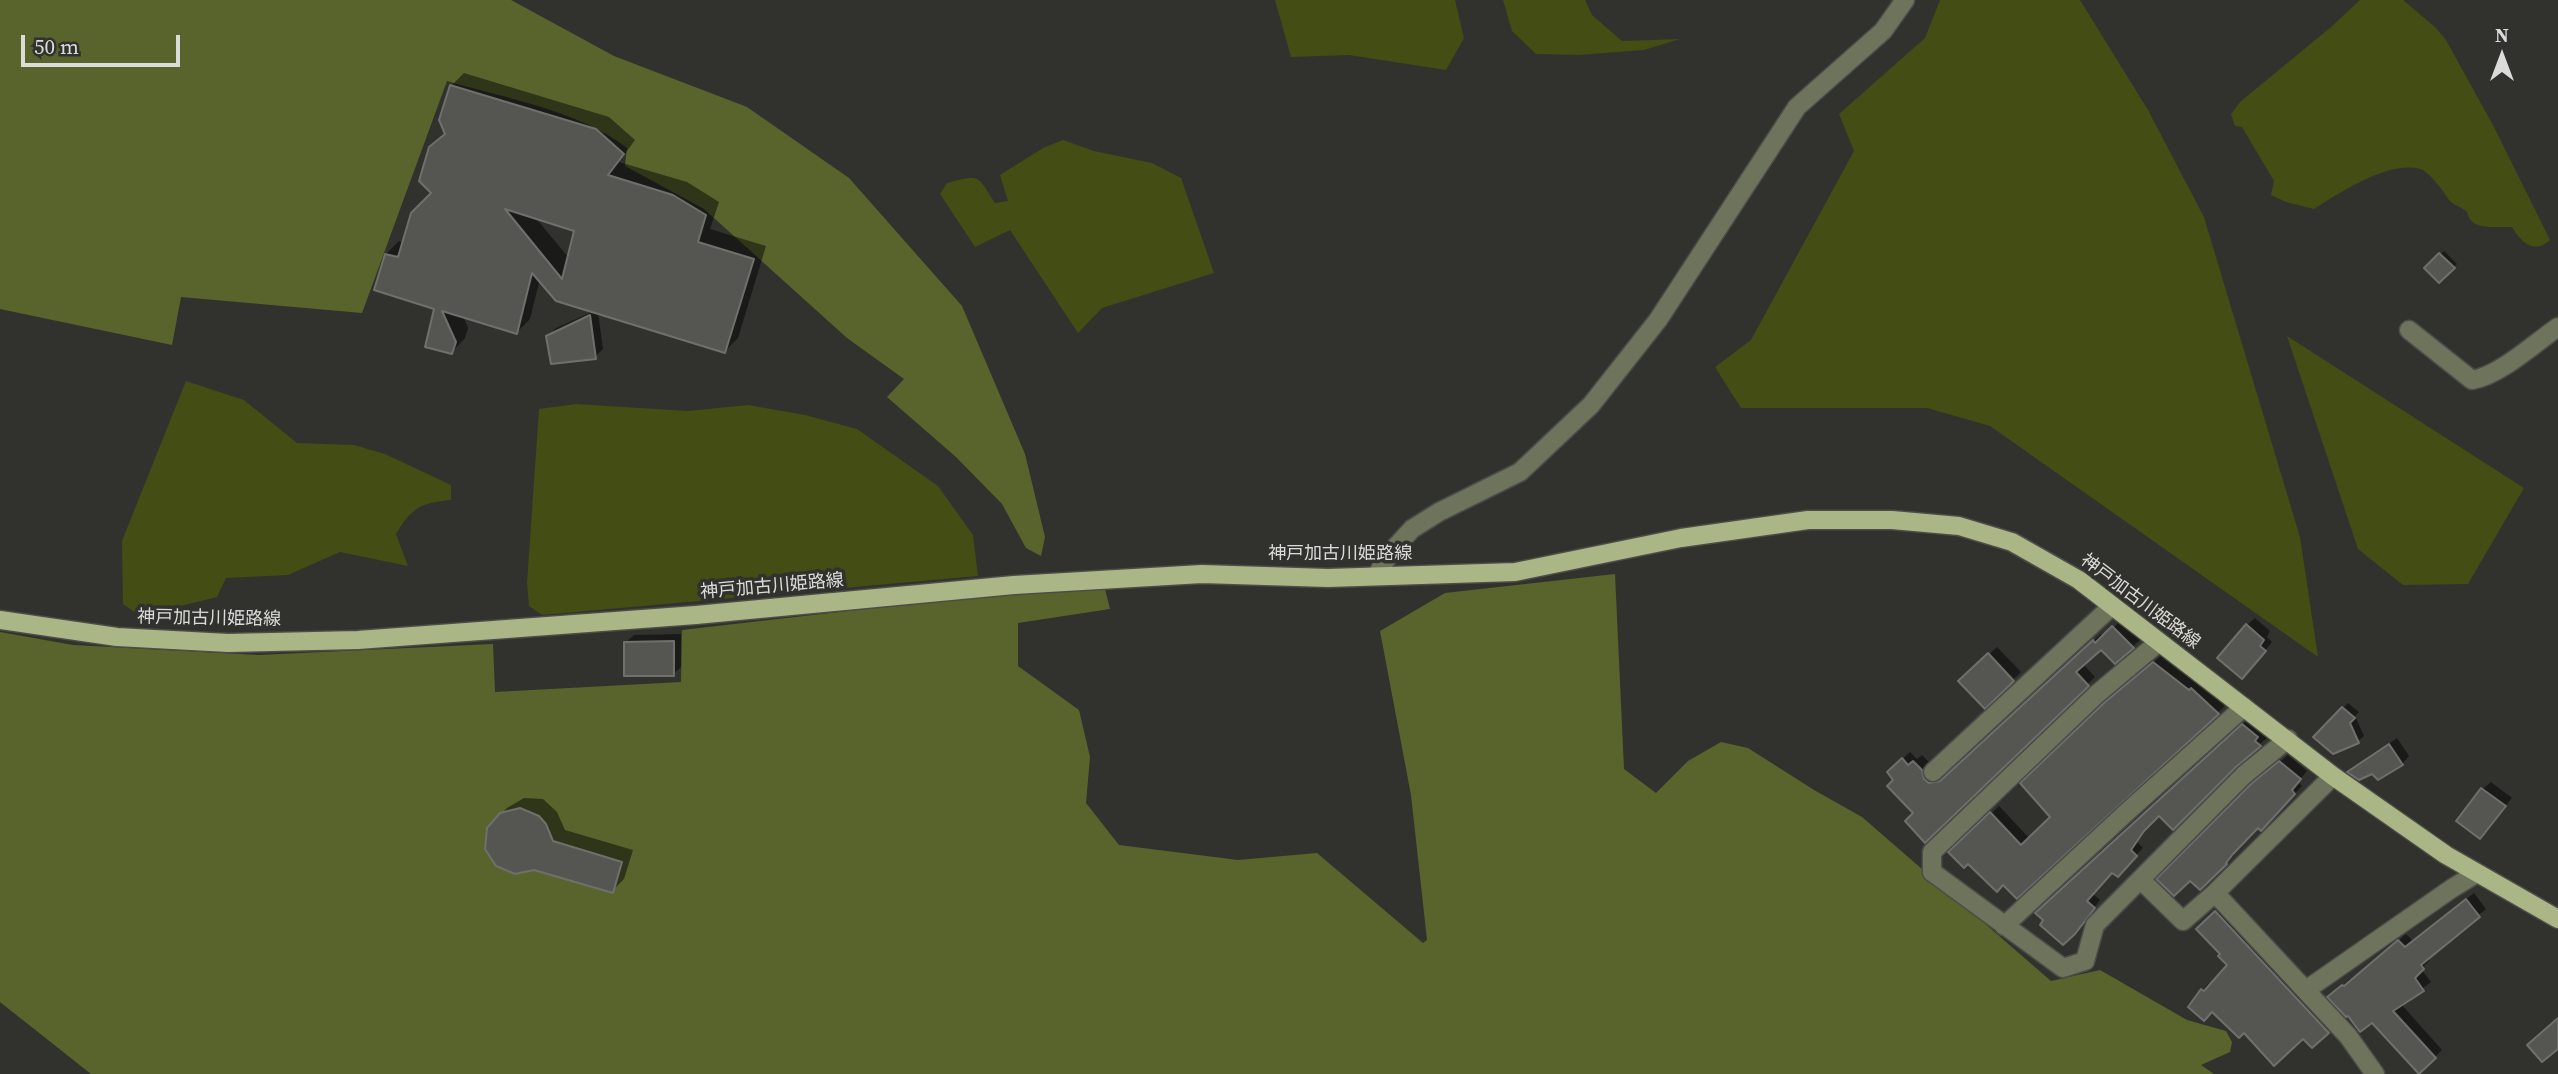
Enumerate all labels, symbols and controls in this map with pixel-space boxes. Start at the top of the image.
scale bar [24,21,184,65]
north arrow [2467,21,2537,91]
text: N [2495,22,2509,48]
text: 50 m [34,32,79,61]
street label: 神戸加古川姫路線 [1268,543,1412,565]
street label: 神戸加古川姫路線 [2076,550,2204,654]
street label: 神戸加古川姫路線 [699,570,845,604]
street label: 神戸加古川姫路線 [137,607,281,631]

